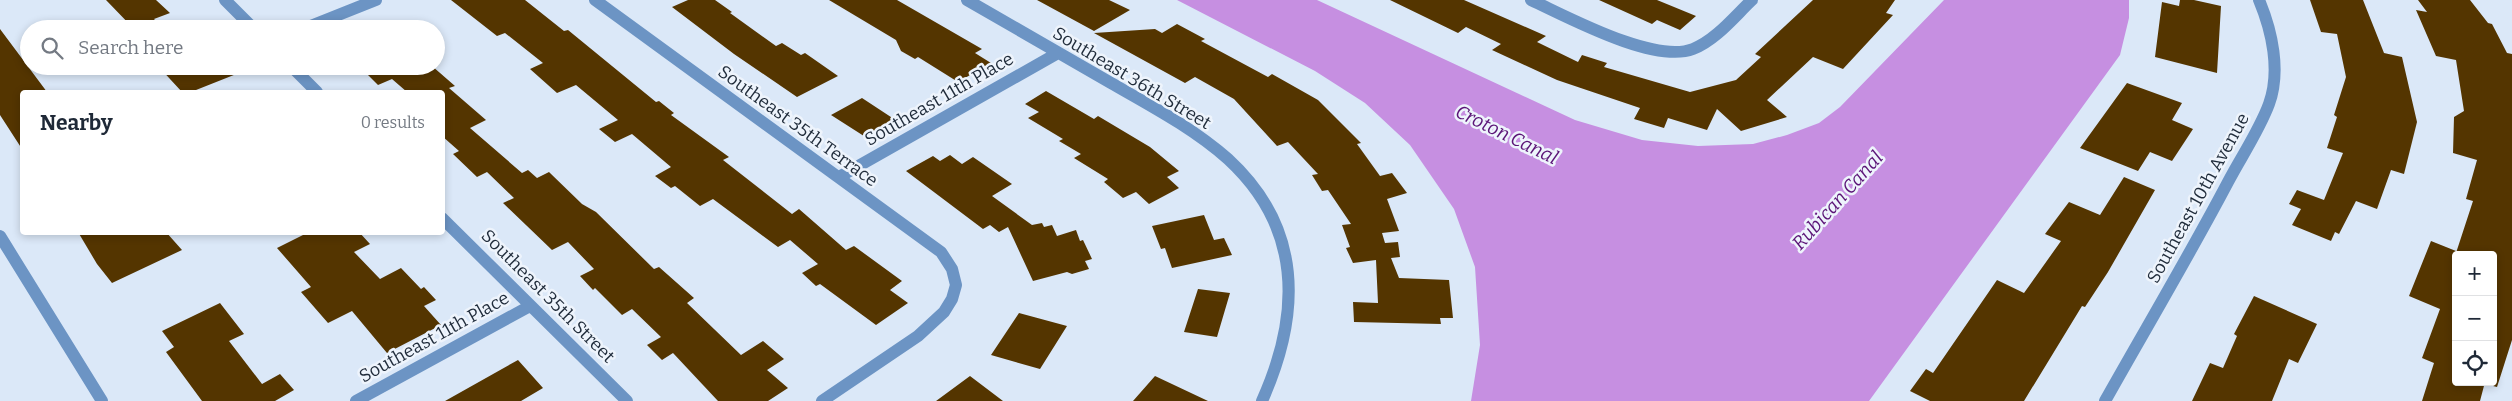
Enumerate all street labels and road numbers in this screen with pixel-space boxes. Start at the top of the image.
street label: Southeast 36th Street [1049,22,1216,134]
street label: Southeast 11th Place [861,48,1017,150]
street label: Southeast 35th Terrace [714,61,882,191]
street label: Southeast 10th Avenue [2142,109,2254,287]
street label: Southeast 35th Street [477,225,620,368]
street label: Southeast 11th Place [355,287,513,387]

